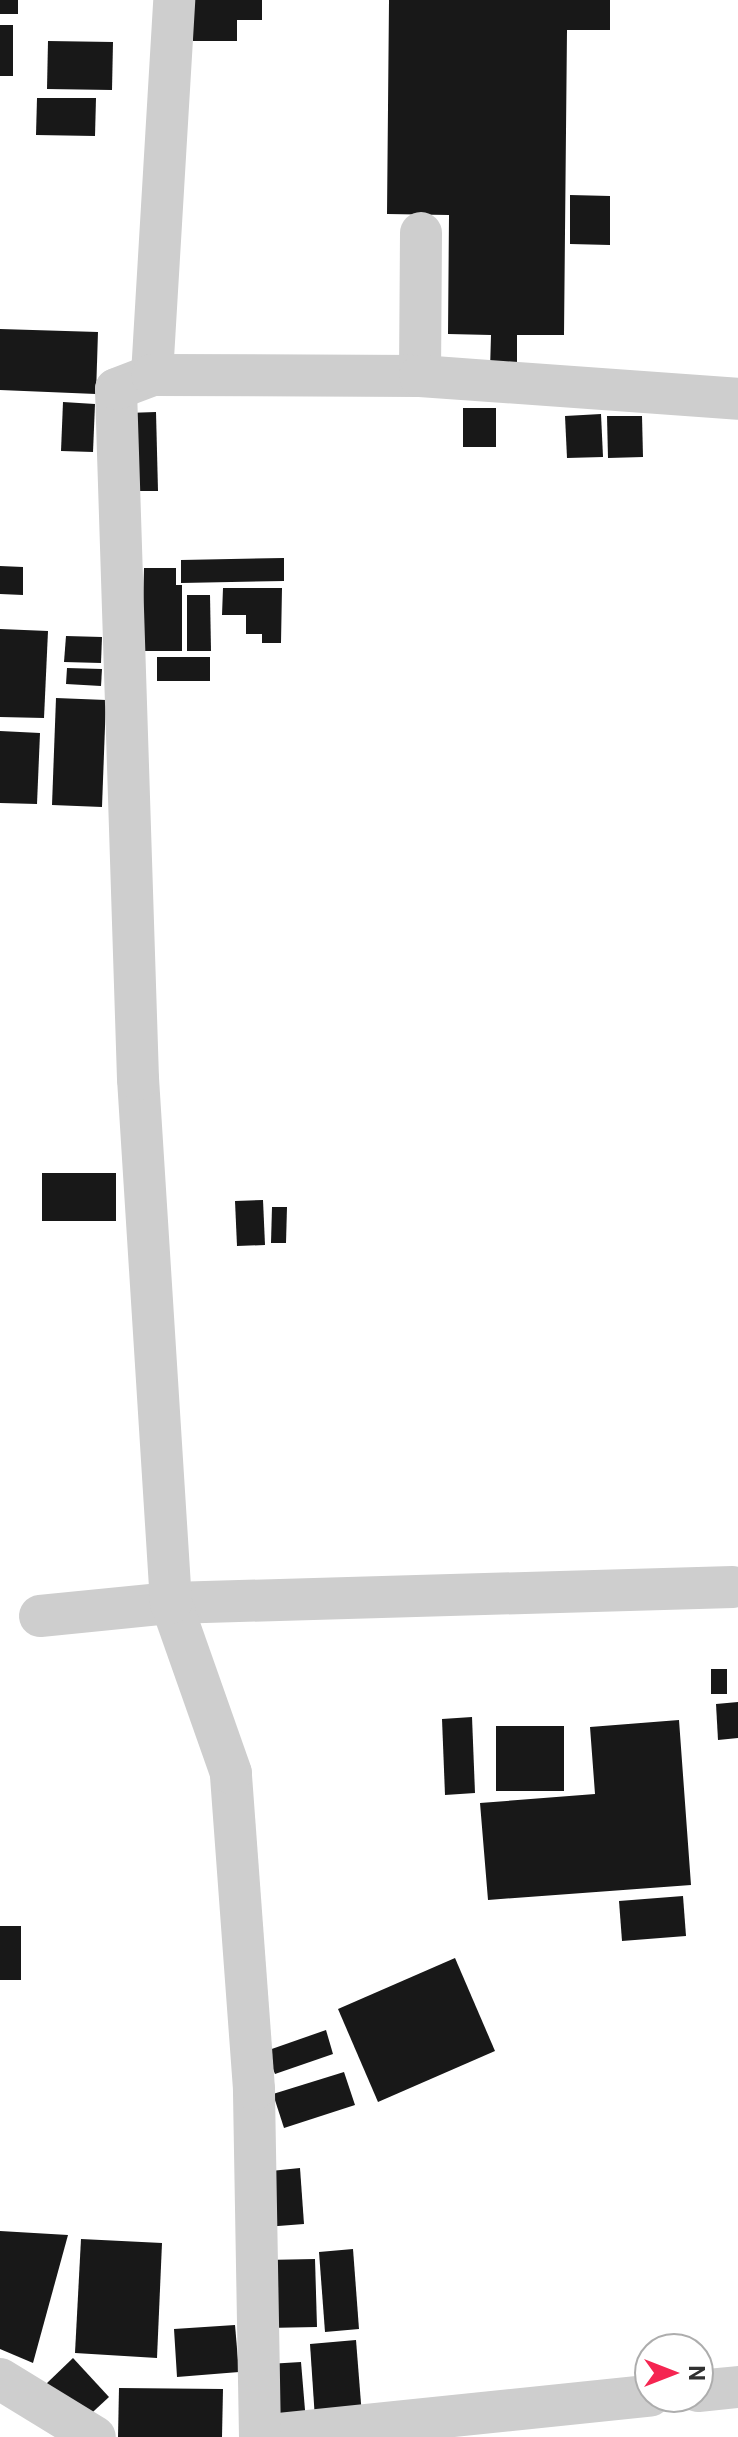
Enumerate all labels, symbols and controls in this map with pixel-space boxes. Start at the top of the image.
north arrow [634,2333,714,2413]
text: N [684,2365,709,2381]

